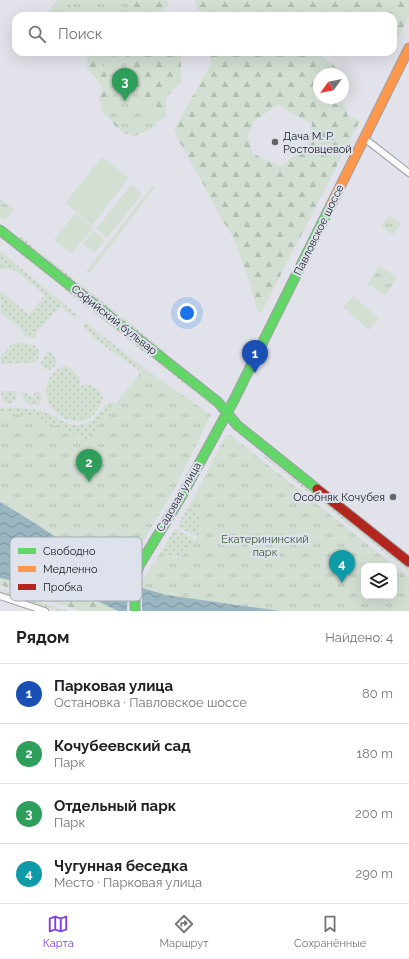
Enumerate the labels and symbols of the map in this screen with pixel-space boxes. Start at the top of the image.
pin: 3 [112,68,138,101]
north arrow [313,68,349,104]
place label: Дача М. Р. Ростовцевой [283,130,352,156]
marker: Дача М. Р. Ростовцевой [270,137,280,147]
street label: Павловское шоссе [291,182,347,278]
street label: Софийский бульвар [69,282,160,358]
your location [177,303,197,323]
pin: 1 [242,340,268,373]
pin: 2 [76,449,102,482]
street label: Садовая улица [154,460,204,534]
place label: Особняк Кочубея [293,491,385,504]
marker: Особняк Кочубея [388,492,398,502]
park label: Екатерининский парк [221,533,309,559]
legend [10,537,142,601]
text: Свободно [43,545,96,558]
pin: 4 [329,550,355,583]
text: Медленно [43,563,98,576]
text: Пробка [43,581,83,594]

